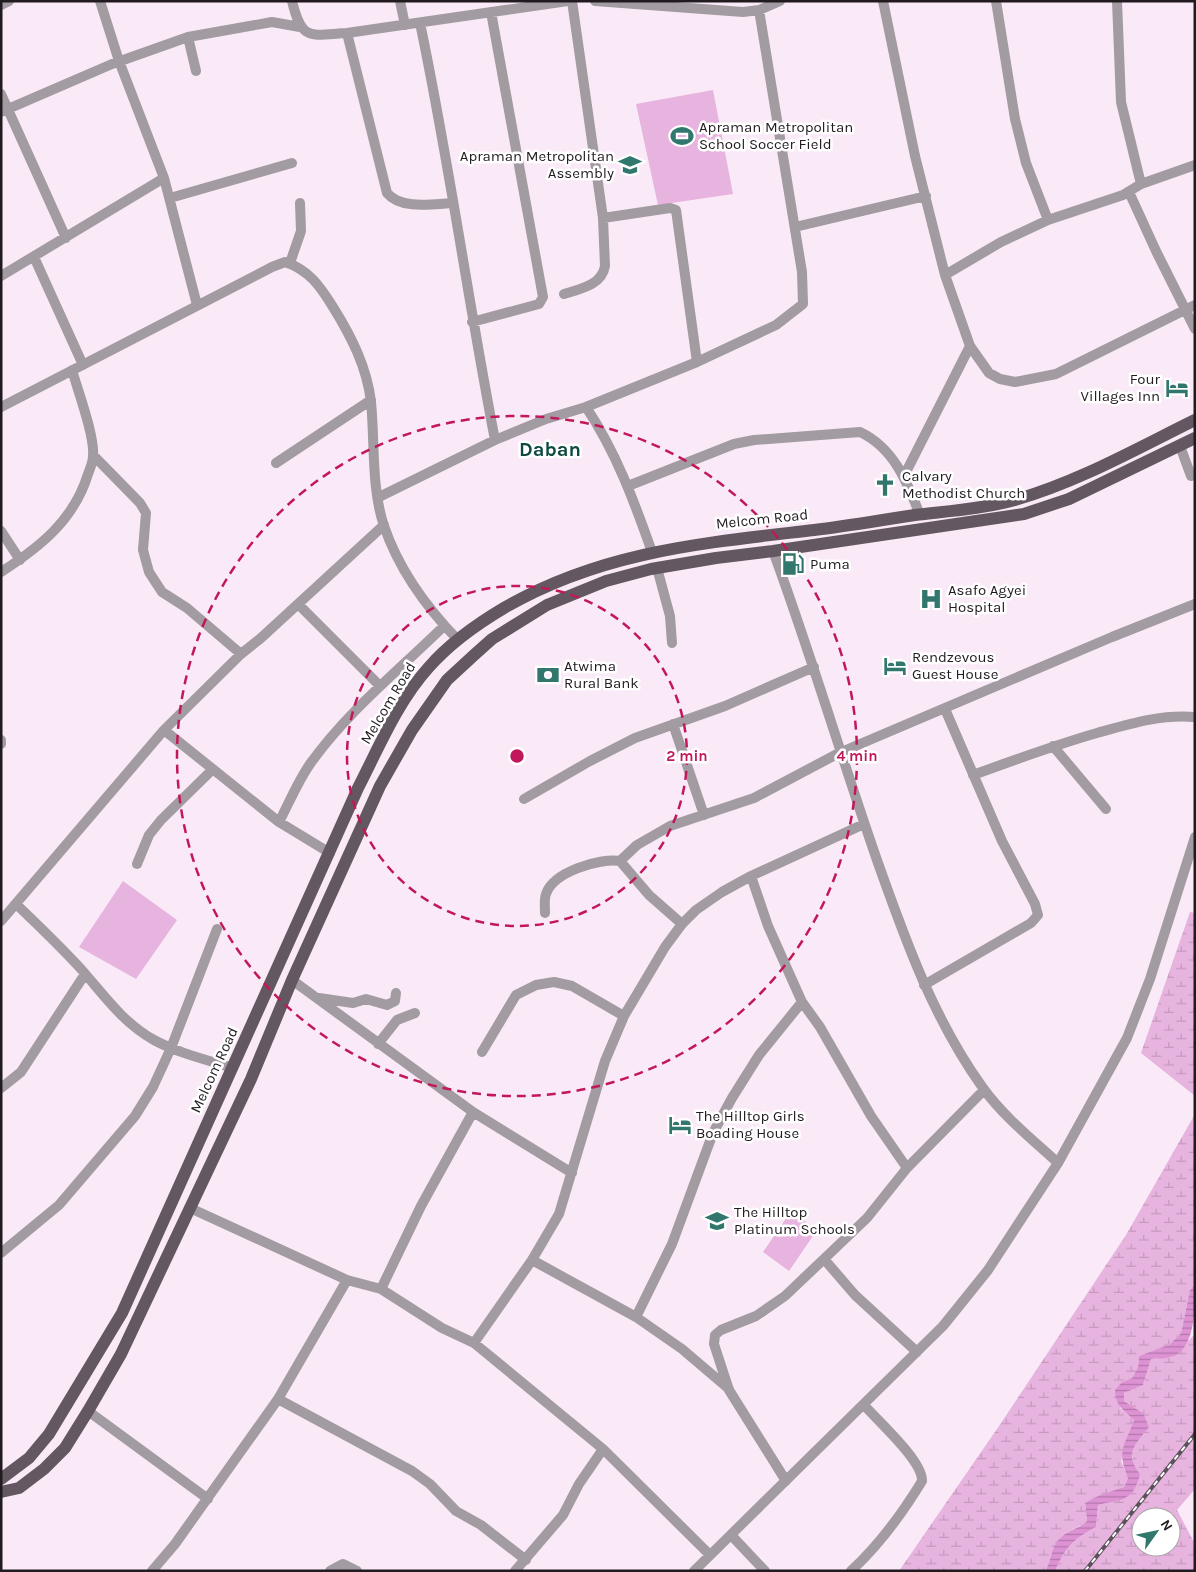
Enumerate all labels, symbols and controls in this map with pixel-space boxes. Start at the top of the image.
place label: Apraman Metropolitan School Soccer Field [699,118,853,153]
sports icon: Apraman Metropolitan School Soccer Field [669,123,695,149]
place label: Apraman Metropolitan Assembly [460,147,614,182]
school or university icon: Apraman Metropolitan Assembly [617,152,643,178]
place label: Four Villages Inn [1081,370,1161,405]
hotel icon: Four Villages Inn [1164,375,1190,401]
district label: Daban [519,438,581,461]
place label: Calvary Methodist Church [902,467,1025,502]
church icon: Calvary Methodist Church [872,472,898,498]
street label: Melcom Road [715,505,809,533]
fuel station icon: Puma [780,551,806,577]
place label: Puma [810,555,850,573]
place label: Asafo Agyei Hospital [948,581,1026,616]
hospital icon: Asafo Agyei Hospital [918,586,944,612]
place label: Rendzevous Guest House [912,648,998,683]
hotel icon: Rendzevous Guest House [882,653,908,679]
place label: Atwima Rural Bank [564,657,639,692]
street label: Melcom Road [356,659,420,747]
bank icon: Atwima Rural Bank [535,662,561,688]
centre of rings [508,747,526,765]
text: 2 min [666,747,708,765]
text: 4 min [836,747,878,765]
street label: Melcom Road [186,1024,242,1116]
place label: The Hilltop Girls Boading House [696,1107,805,1142]
hotel icon: The Hilltop Girls Boading House [667,1112,693,1138]
place label: The Hilltop Platinum Schools [734,1203,855,1238]
school or university icon: The Hilltop Platinum Schools [704,1208,730,1234]
north arrow [1131,1507,1181,1557]
text: N [1157,1516,1176,1534]

